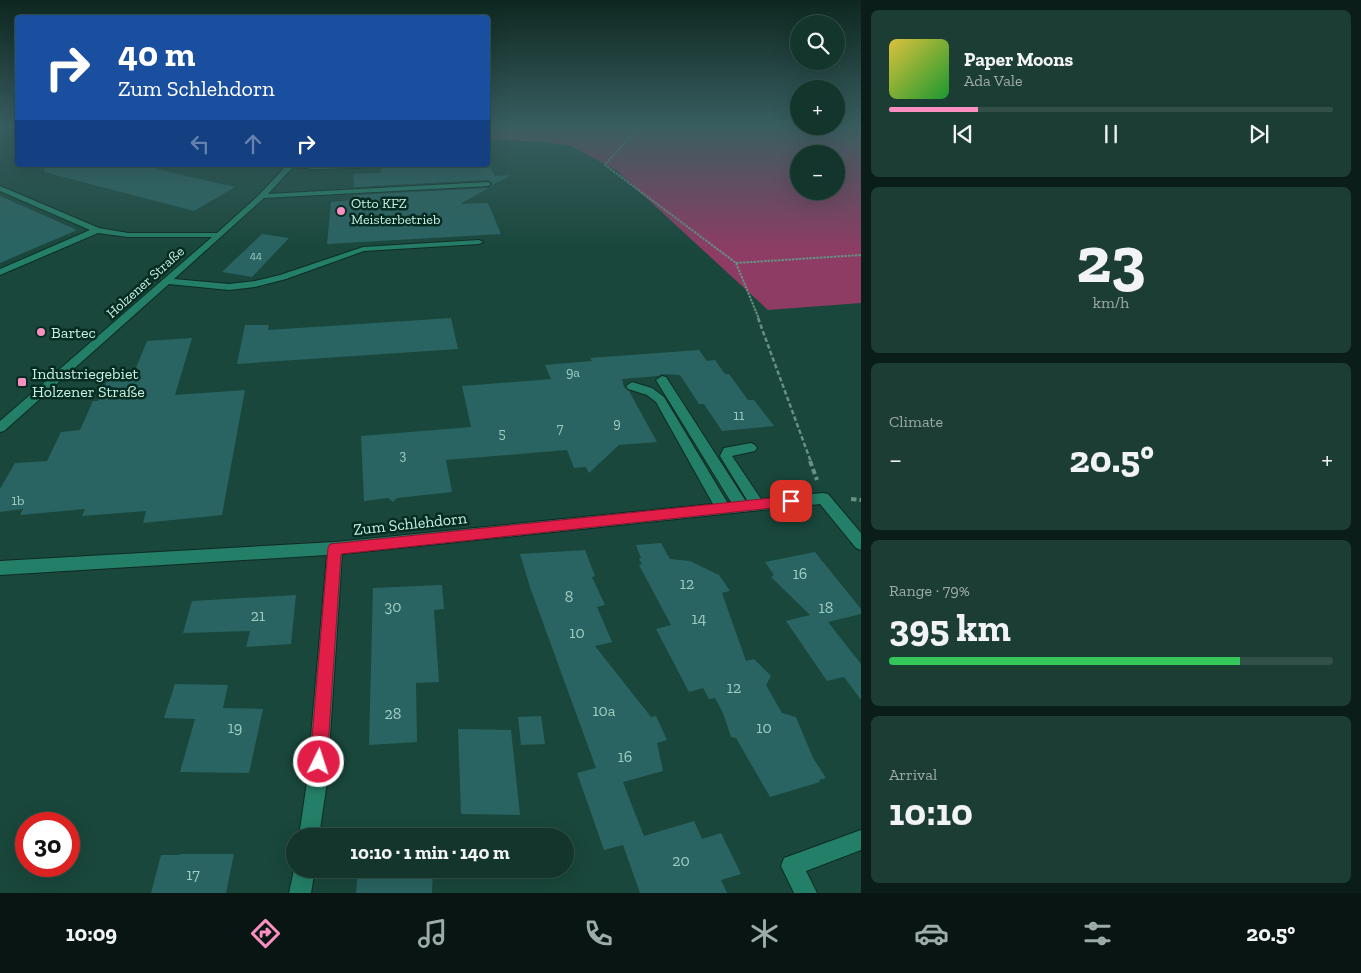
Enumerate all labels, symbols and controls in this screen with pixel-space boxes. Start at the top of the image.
map controls [790,15,845,200]
button: search [790,15,845,70]
text: 40 m [118,33,195,75]
icon: right [35,35,100,100]
text: Paper Moons [964,48,1073,71]
text: Ada Vale [964,71,1023,90]
text: Zum Schlehdorn [118,75,275,102]
button: + [790,80,845,135]
icon: previous [949,120,977,148]
icon: pause [1097,120,1125,148]
icon: next [1245,120,1273,148]
icon: left [186,130,214,158]
icon: ahead [239,130,267,158]
icon: right [292,130,320,158]
button: − [790,145,845,200]
place label: Otto KFZ Meisterbetrieb [351,195,440,228]
marker: Otto KFZ Meisterbetrieb [335,205,347,217]
text: 23 [1076,221,1146,299]
street label: Holzener Straße [103,243,188,322]
house number: 44 [250,249,262,262]
text: km/h [1093,293,1129,312]
place label: Bartec [51,323,96,342]
marker: Bartec [35,326,47,338]
place label: Industriegebiet Holzener Straße [32,364,145,401]
house number: 9a [566,364,580,381]
marker: Industriegebiet Holzener Straße [16,376,28,388]
house number: 11 [734,407,745,424]
text: Climate [889,412,943,431]
house number: 9 [613,415,621,432]
house number: 7 [557,420,564,437]
house number: 5 [498,425,506,442]
text: 20.5° [1069,436,1154,482]
text: − [889,443,902,476]
text: + [1321,443,1333,476]
house number: 3 [400,447,407,464]
pin [770,480,812,522]
icon: arrive [777,487,805,515]
house number: 1b [12,492,24,509]
street label: Zum Schlehdorn [352,508,469,539]
house number: 16 [793,564,807,583]
house number: 12 [680,574,694,593]
text: Range · 79% [889,581,970,600]
house number: 8 [565,587,573,606]
house number: 30 [384,597,402,616]
house number: 18 [819,598,833,617]
text: 395 km [889,605,1011,651]
house number: 21 [251,606,265,625]
house number: 14 [692,609,707,628]
house number: 10 [569,623,585,642]
house number: 12 [727,678,741,697]
house number: 10a [592,701,616,720]
house number: 28 [385,704,401,723]
house number: 19 [228,718,242,737]
house number: 10 [756,718,772,737]
position arrow [292,735,344,787]
house number: 16 [618,747,632,766]
text: Arrival [889,765,937,784]
text: 10:10 [889,789,973,835]
speed limit sign: 30 [15,812,80,877]
text: 10:10 · 1 min · 140 m [350,841,510,864]
house number: 20 [672,851,690,870]
house number: 17 [186,865,200,884]
icon: directions [248,916,283,951]
icon: music [415,916,450,951]
icon: phone [581,916,616,951]
icon: climate [747,916,782,951]
icon: car [914,916,949,951]
icon: filters [1080,916,1115,951]
text: 10:09 [66,920,117,947]
text: 20.5° [1246,920,1295,947]

